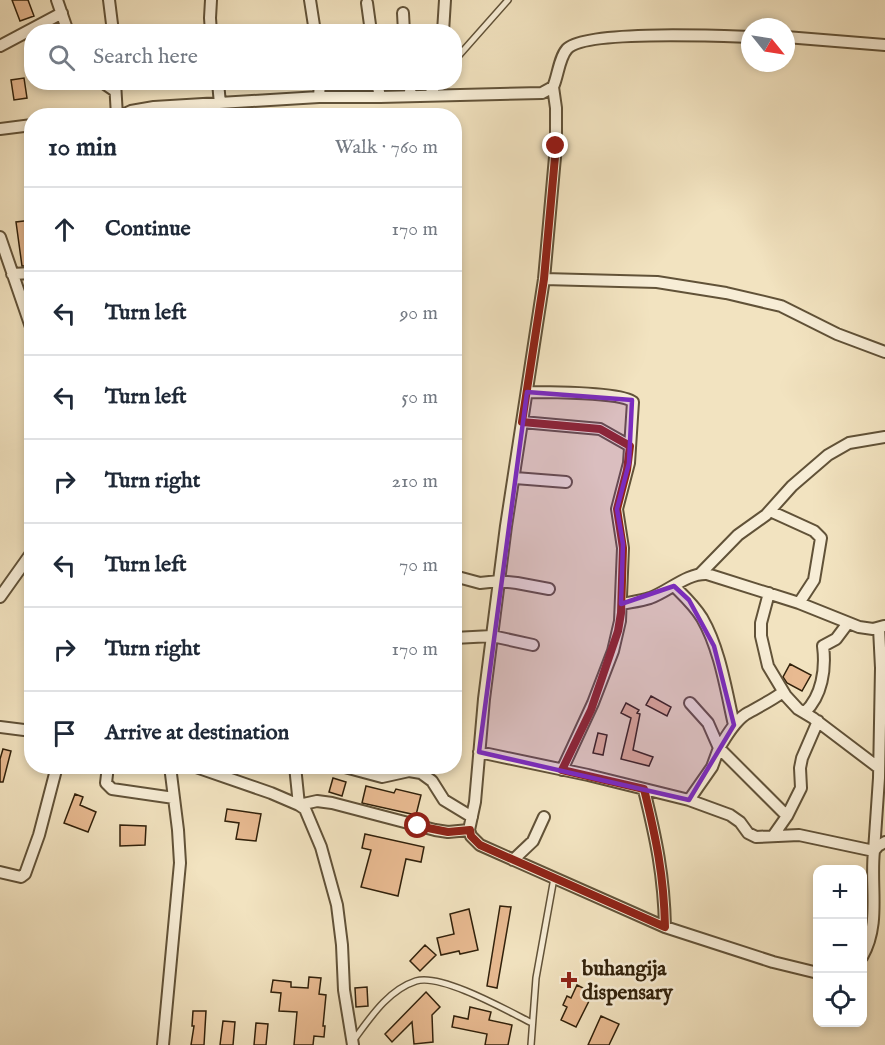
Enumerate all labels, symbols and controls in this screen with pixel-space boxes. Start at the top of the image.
north arrow [741,18,795,72]
search box [24,24,462,90]
icon: search [45,41,78,74]
text: Search here [93,43,198,71]
text: 10 min [48,131,117,164]
route end [542,132,568,158]
text: Walk · 760 m [335,135,438,160]
icon: ahead [48,213,81,246]
text: Continue [105,215,191,243]
text: 170 m [392,217,438,242]
icon: left [48,297,81,330]
text: Turn left [105,299,187,327]
text: 90 m [400,301,438,326]
icon: left [48,381,81,414]
text: Turn left [105,383,187,411]
text: 50 m [401,385,438,410]
icon: right [48,465,81,498]
text: Turn right [105,467,200,495]
text: 210 m [392,469,438,494]
icon: left [48,549,81,582]
text: Turn left [105,551,187,579]
text: 70 m [399,553,438,578]
icon: right [48,633,81,666]
text: Turn right [105,635,200,663]
text: 170 m [392,637,438,662]
icon: arrive [48,717,81,750]
text: Arrive at destination [105,719,289,747]
route start [404,812,430,838]
map controls [813,865,867,1027]
button: + [813,865,867,919]
button: − [813,919,867,973]
place label: buhangija dispensary [581,956,674,1007]
marker: buhangija dispensary [560,971,578,989]
button: locate [813,973,867,1027]

